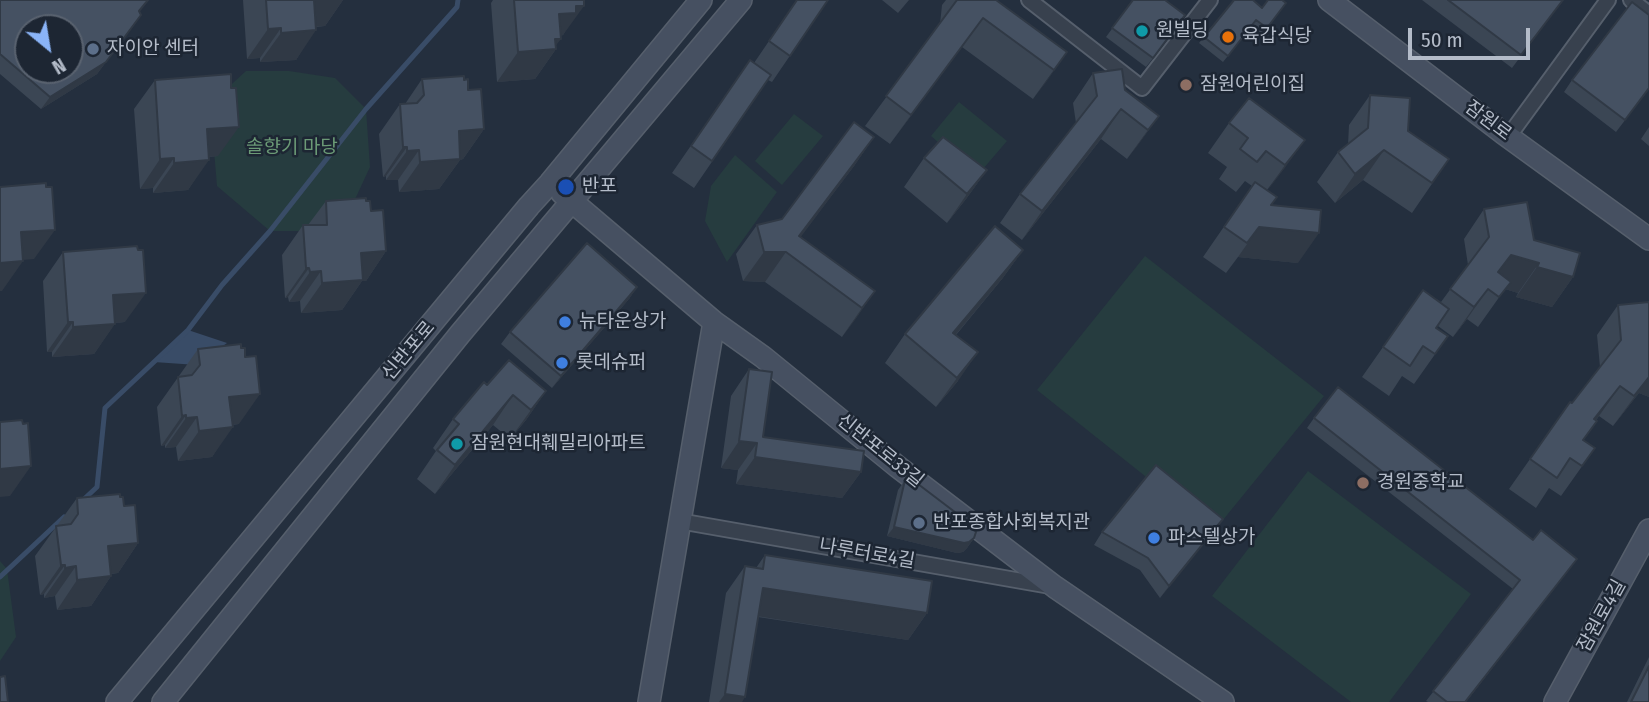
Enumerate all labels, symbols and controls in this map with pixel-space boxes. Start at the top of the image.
north arrow [14,14,84,84]
scale bar [1411,14,1534,58]
place label: 원빌딩 [1156,20,1208,42]
marker: 원빌딩 [1134,23,1150,39]
place label: 육갑식당 [1242,26,1312,48]
text: 50 m [1421,27,1463,53]
marker: 육갑식당 [1220,29,1236,45]
place label: 자이안 센터 [107,38,199,60]
marker: 자이안 센터 [85,41,101,57]
text: N [48,53,69,79]
place label: 잠원어린이집 [1200,74,1305,96]
marker: 잠원어린이집 [1178,77,1194,93]
street label: 잠원로 [1460,96,1516,146]
park label: 솔향기 마당 [246,137,338,159]
place label: 반포 [582,176,617,198]
marker: 반포 [556,177,576,197]
place label: 뉴타운상가 [579,311,666,333]
marker: 뉴타운상가 [557,314,573,330]
street label: 신반포로 [378,317,440,385]
place label: 롯데슈퍼 [576,352,646,374]
marker: 롯데슈퍼 [554,355,570,371]
street label: 신반포로33길 [832,409,928,493]
place label: 잠원현대훼밀리아파트 [471,433,646,455]
marker: 잠원현대훼밀리아파트 [449,436,465,452]
place label: 경원중학교 [1377,472,1464,494]
marker: 경원중학교 [1355,475,1371,491]
place label: 반포종합사회복지관 [933,512,1090,534]
marker: 반포종합사회복지관 [911,515,927,531]
place label: 파스텔상가 [1168,527,1255,549]
marker: 파스텔상가 [1146,530,1162,546]
street label: 나루터로4길 [817,534,917,574]
street label: 잠원로4길 [1573,576,1631,656]

